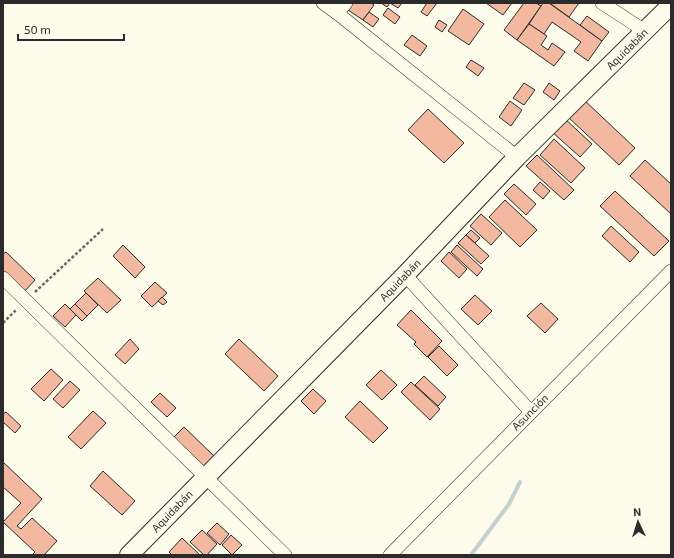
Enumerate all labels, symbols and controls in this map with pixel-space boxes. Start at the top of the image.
scale bar [18,16,124,42]
text: 50 m [24,22,51,36]
street label: Aquidabán [603,25,650,72]
street label: Aquidabán [377,256,423,303]
street label: Asunción [509,391,550,432]
street label: Aquidabán [149,487,195,534]
north arrow [618,502,658,542]
text: N [633,505,642,518]

